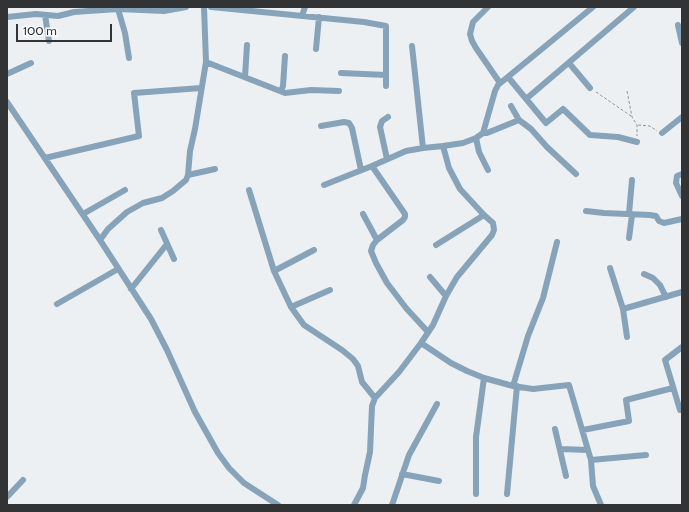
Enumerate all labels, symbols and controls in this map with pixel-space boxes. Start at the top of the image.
scale bar [18,16,114,42]
text: 100 m [23,23,57,38]

